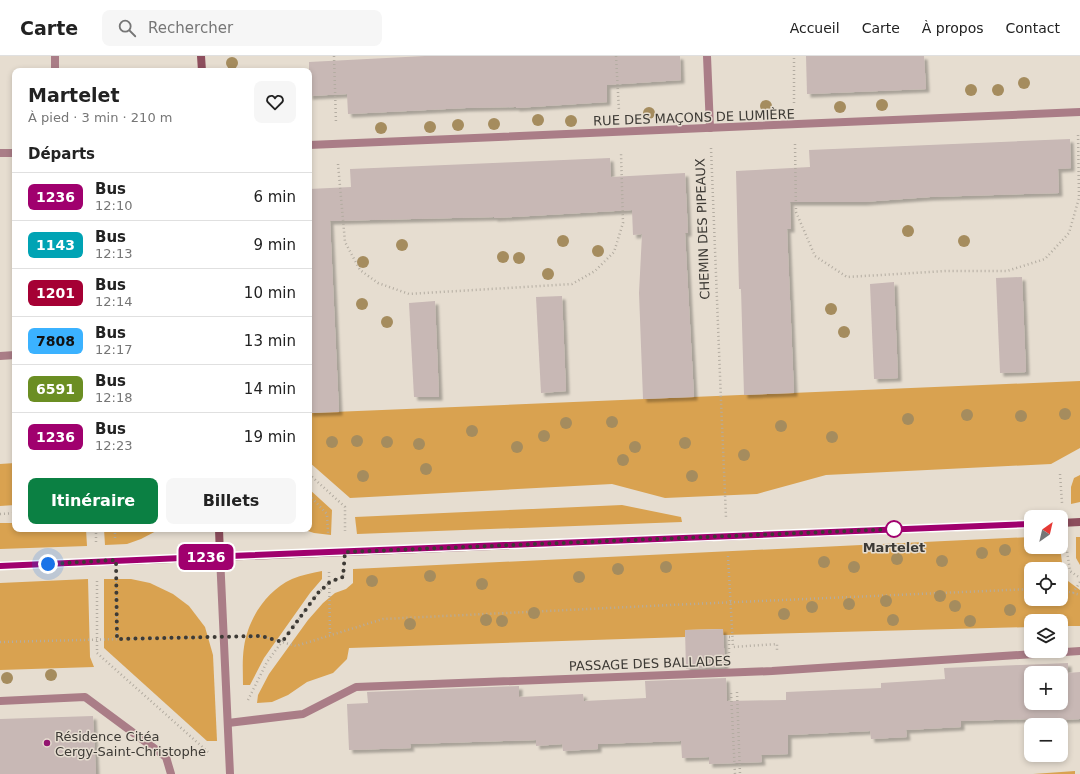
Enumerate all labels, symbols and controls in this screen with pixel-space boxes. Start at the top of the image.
search box [102,10,382,46]
text: Carte [20,17,78,39]
icon: search [116,17,138,39]
text: Rechercher [148,19,233,37]
text: Accueil [790,20,840,36]
text: Carte [862,20,900,36]
text: À propos [922,20,984,36]
text: Contact [1006,20,1060,36]
button: heart [254,81,296,123]
text: Martelet [28,84,120,106]
street label: RUE DES MAÇONS DE LUMIÈRE [593,106,795,129]
text: À pied · 3 min · 210 m [28,110,172,125]
text: Départs [28,145,95,163]
street label: CHEMIN DES PIPEAUX [693,158,712,300]
text: Bus [95,180,126,198]
text: 6 min [253,188,296,206]
text: 1236 [36,189,75,205]
text: 12:10 [95,198,132,213]
text: Bus [95,228,126,246]
text: 9 min [253,236,296,254]
text: 1143 [36,237,75,253]
text: 12:13 [95,246,132,261]
text: Bus [95,276,126,294]
text: 10 min [244,284,296,302]
text: 1201 [36,285,75,301]
text: 12:14 [95,294,132,309]
text: Bus [95,324,126,342]
text: 13 min [244,332,296,350]
text: 7808 [36,333,75,349]
text: 12:17 [95,342,132,357]
text: Bus [95,372,126,390]
text: 14 min [244,380,296,398]
text: 6591 [36,381,75,397]
text: 12:18 [95,390,132,405]
text: Bus [95,420,126,438]
text: 19 min [244,428,296,446]
text: 1236 [36,429,75,445]
text: 12:23 [95,438,132,453]
button: Itinéraire [28,478,158,524]
button: Billets [166,478,296,524]
north arrow [1024,510,1068,554]
map controls [1024,510,1068,762]
marker: Martelet [885,520,903,538]
place label: Martelet [863,540,925,555]
line badge: 1236 [178,544,234,570]
text: 1236 [187,549,225,565]
your location [38,554,58,574]
button: locate [1024,562,1068,606]
button: layers [1024,614,1068,658]
street label: PASSAGE DES BALLADES [569,653,731,674]
button: + [1024,666,1068,710]
button: − [1024,718,1068,762]
place label: Résidence Citéa Cergy-Saint-Christophe [55,729,206,759]
marker: Résidence Citéa Cergy-Saint-Christophe [42,738,52,748]

